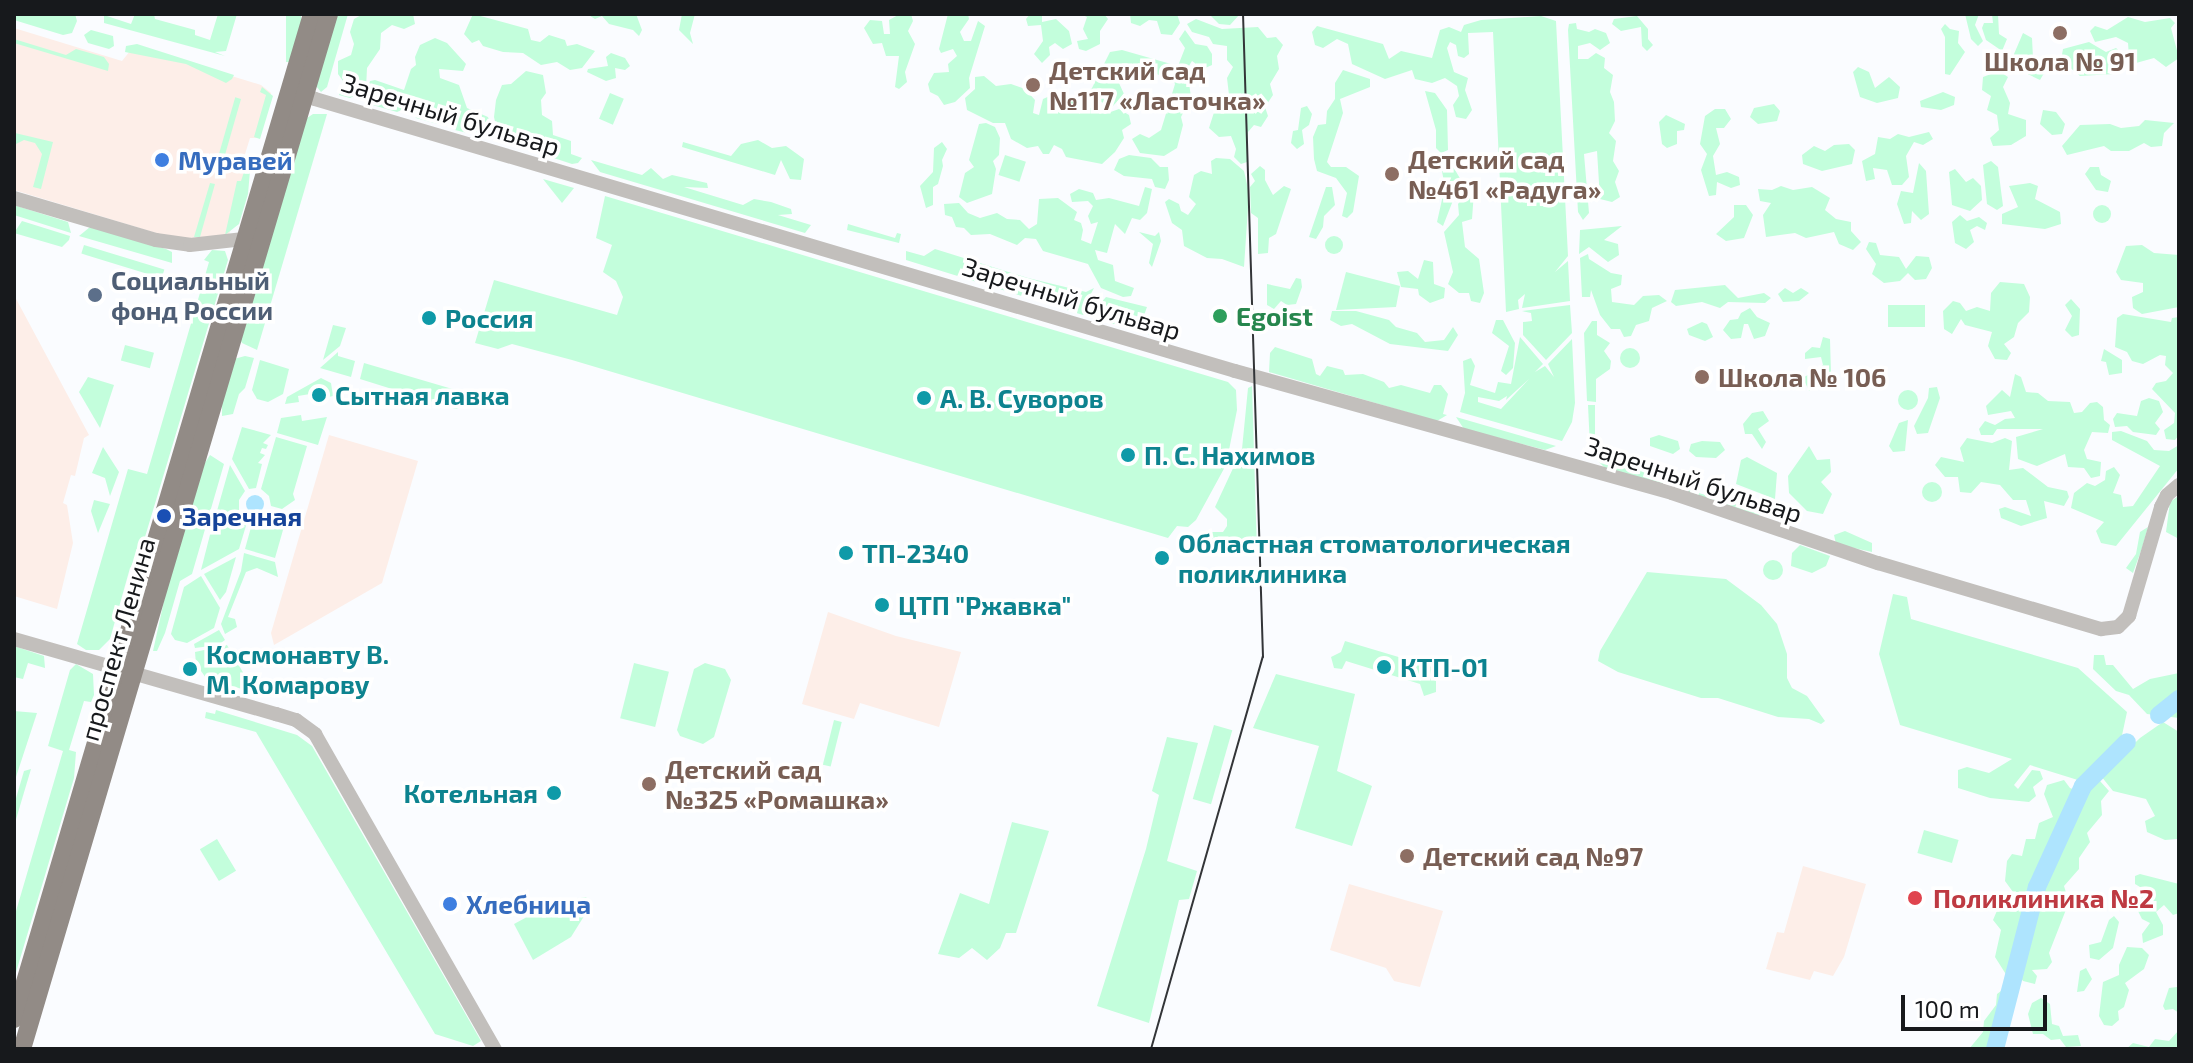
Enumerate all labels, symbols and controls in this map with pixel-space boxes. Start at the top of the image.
marker: Школа № 91 [2051,24,2069,42]
place label: Школа № 91 [1984,45,2136,77]
place label: Детский сад №117 «Ласточка» [1049,54,1265,116]
street label: Заречный бульвар [338,66,564,162]
marker: Детский сад №117 «Ласточка» [1024,76,1042,94]
place label: Детский сад №461 «Радуга» [1408,143,1601,204]
place label: Муравей [178,144,293,176]
marker: Муравей [153,151,171,169]
marker: Детский сад №461 «Радуга» [1383,165,1401,183]
street label: Заречный бульвар [959,250,1185,346]
place label: Социальный фонд России [111,264,273,326]
marker: Социальный фонд России [86,286,104,304]
place label: Egoist [1236,300,1313,332]
place label: Россия [445,302,533,334]
marker: Egoist [1211,307,1229,325]
marker: Россия [420,309,438,327]
place label: Школа № 106 [1718,361,1886,393]
marker: Школа № 106 [1693,368,1711,386]
place label: Сытная лавка [335,379,510,411]
place label: А. В. Суворов [940,382,1104,414]
marker: Сытная лавка [310,386,328,404]
marker: А. В. Суворов [915,389,933,407]
street label: Заречный бульвар [1582,429,1806,529]
place label: П. С. Нахимов [1144,439,1316,471]
marker: П. С. Нахимов [1119,446,1137,464]
place label: Заречная [182,500,302,532]
marker: Заречная [153,505,175,527]
place label: Областная стоматологическая поликлиника [1178,527,1571,588]
street label: проспект Ленина [73,534,161,744]
place label: ТП-2340 [862,537,969,569]
marker: ТП-2340 [837,544,855,562]
marker: Областная стоматологическая поликлиника [1153,549,1171,567]
place label: ЦТП "Ржавка" [898,589,1071,621]
marker: ЦТП "Ржавка" [873,596,891,614]
place label: Космонавту В. М. Комарову [206,638,389,700]
place label: КТП-01 [1400,651,1489,683]
marker: КТП-01 [1375,658,1393,676]
marker: Космонавту В. М. Комарову [181,660,199,678]
place label: Детский сад №325 «Ромашка» [665,753,889,814]
marker: Детский сад №325 «Ромашка» [640,775,658,793]
place label: Котельная [404,777,538,809]
marker: Котельная [545,784,563,802]
place label: Детский сад №97 [1423,840,1643,872]
marker: Детский сад №97 [1398,847,1416,865]
place label: Поликлиника №2 [1933,882,2154,914]
marker: Поликлиника №2 [1904,887,1926,909]
place label: Хлебница [466,888,591,920]
marker: Хлебница [441,895,459,913]
scale bar [1905,979,2051,1029]
text: 100 m [1915,994,1980,1023]

